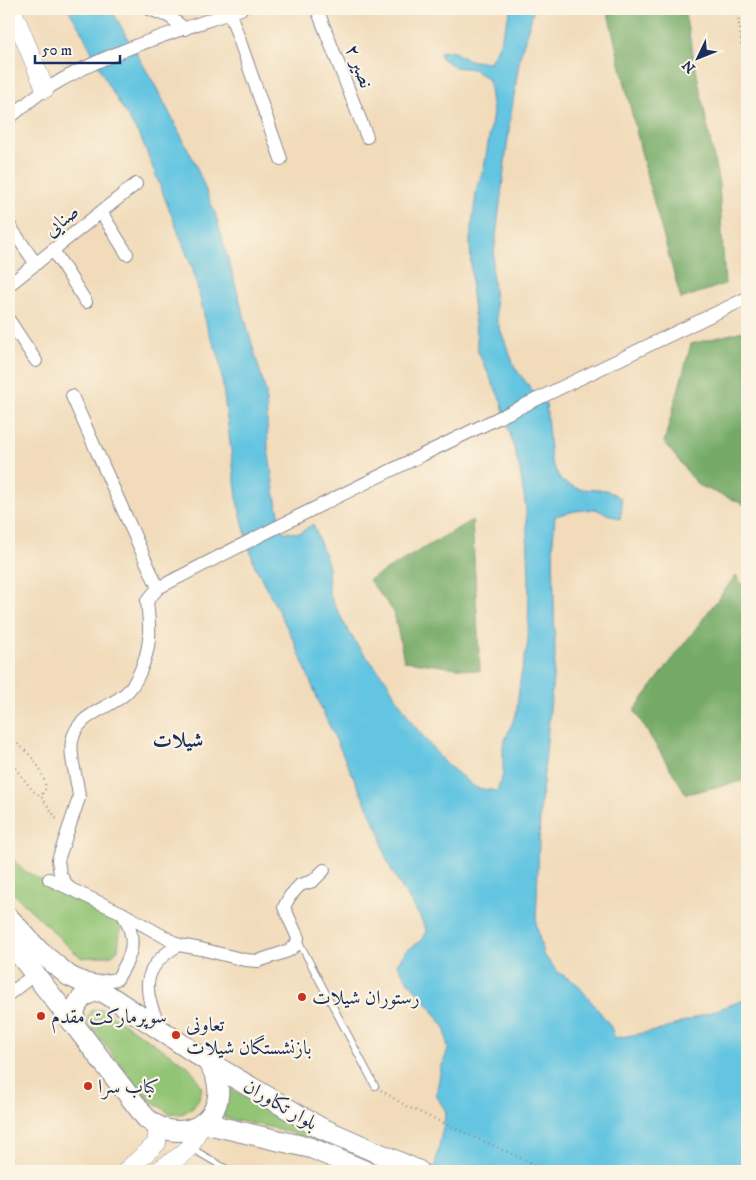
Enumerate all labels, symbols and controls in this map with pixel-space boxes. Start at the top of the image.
scale bar [35,32,120,64]
north arrow [674,32,724,82]
text: 50 m [42,41,72,60]
street label: نصیر ۲ [339,41,378,92]
text: N [678,55,700,77]
street label: صنایی [39,199,85,243]
district label: شیلات [152,728,204,754]
place label: رستوران شیلات [312,986,420,1011]
marker: رستوران شیلات [296,991,308,1003]
place label: سوپرمارکت مقدم [51,1005,167,1034]
marker: سوپرمارکت مقدم [35,1010,47,1022]
place label: تعاونی بازنشستگان شیلات [186,1013,311,1061]
marker: تعاونی بازنشستگان شیلات [170,1029,182,1041]
street label: بلوار تکاوران [239,1074,322,1137]
place label: کباب سرا [98,1075,159,1100]
marker: کباب سرا [82,1080,94,1092]

